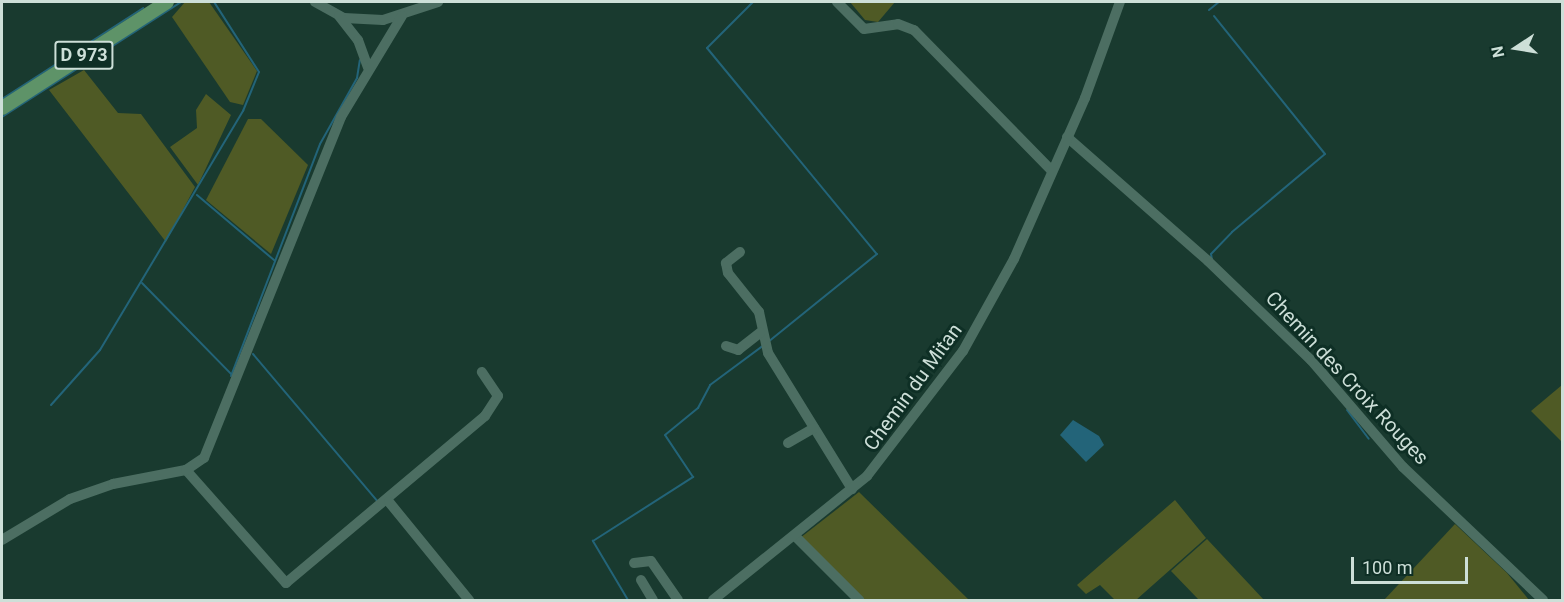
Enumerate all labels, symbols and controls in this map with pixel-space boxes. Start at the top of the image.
north arrow [1486,18,1546,78]
road number: D 973 [54,40,114,70]
text: N [1487,44,1508,59]
street label: Chemin des Croix Rouges [1261,286,1433,470]
street label: Chemin du Mitan [859,319,967,455]
scale bar [1354,545,1471,583]
text: 100 m [1362,557,1413,578]

